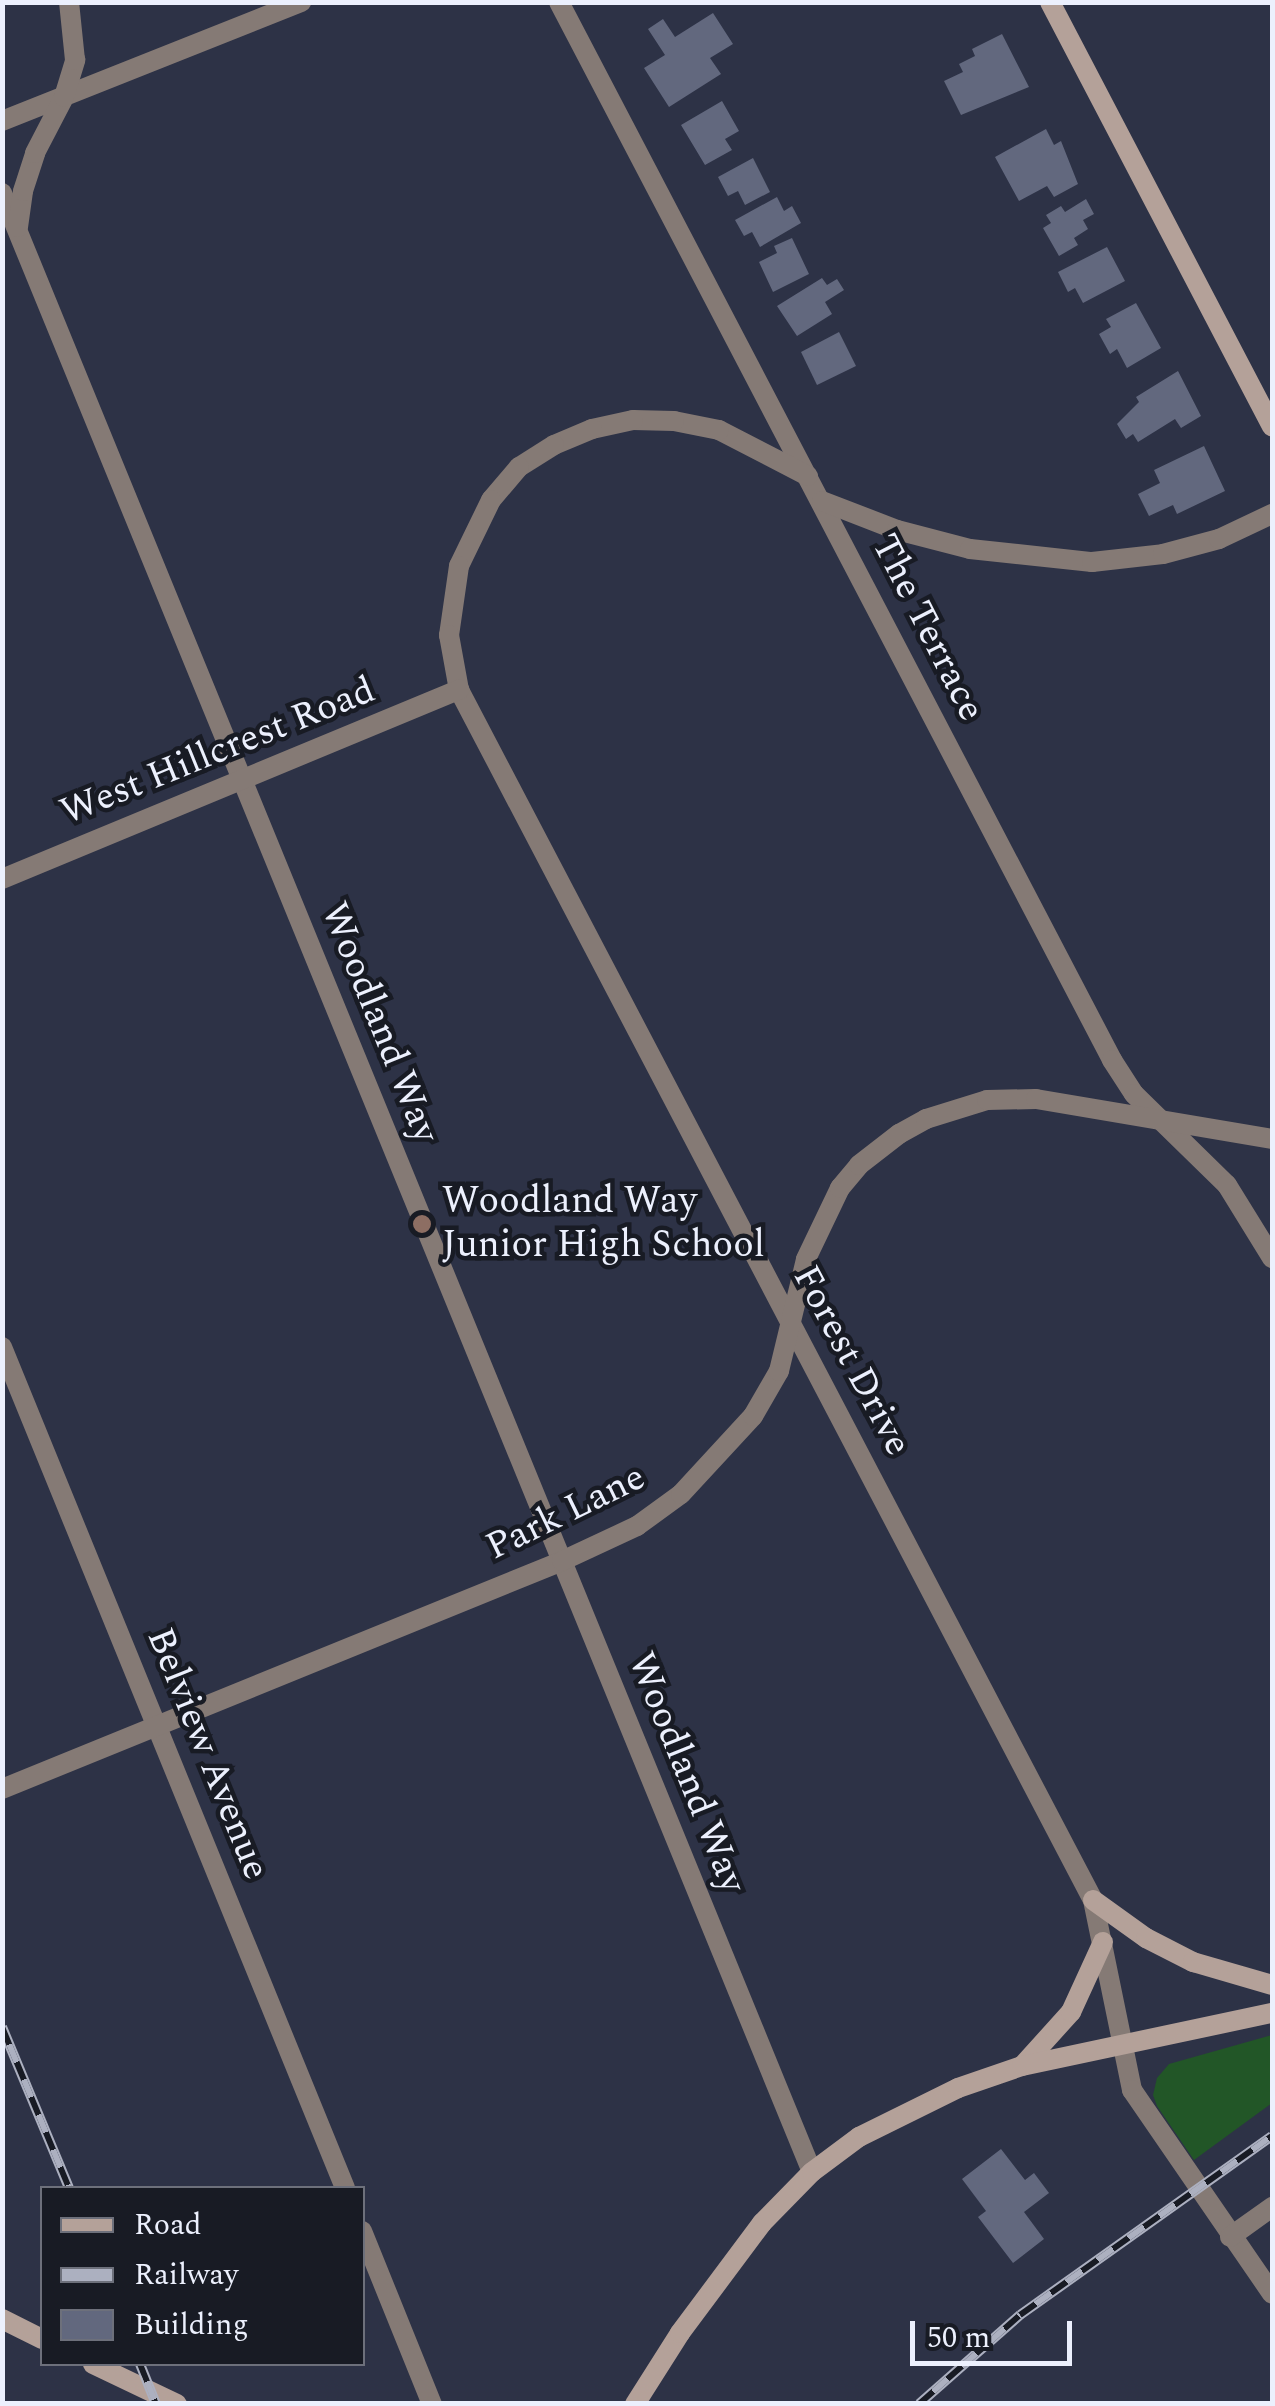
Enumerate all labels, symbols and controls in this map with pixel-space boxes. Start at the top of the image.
street label: The Terrace [861,527,993,729]
street label: West Hillcrest Road [54,668,382,836]
street label: Woodland Way [310,896,448,1150]
place label: Woodland Way Junior High School [442,1179,765,1268]
marker: Woodland Way Junior High School [411,1213,433,1235]
street label: Forest Drive [782,1258,920,1464]
street label: Park Lane [479,1455,653,1571]
street label: Belview Avenue [136,1622,278,1886]
street label: Woodland Way [617,1646,755,1900]
legend [40,2186,365,2366]
text: Road [134,2202,202,2248]
text: Railway [134,2252,239,2298]
scale bar [915,2301,1078,2363]
text: Building [134,2302,249,2348]
text: 50 m [927,2315,990,2361]

